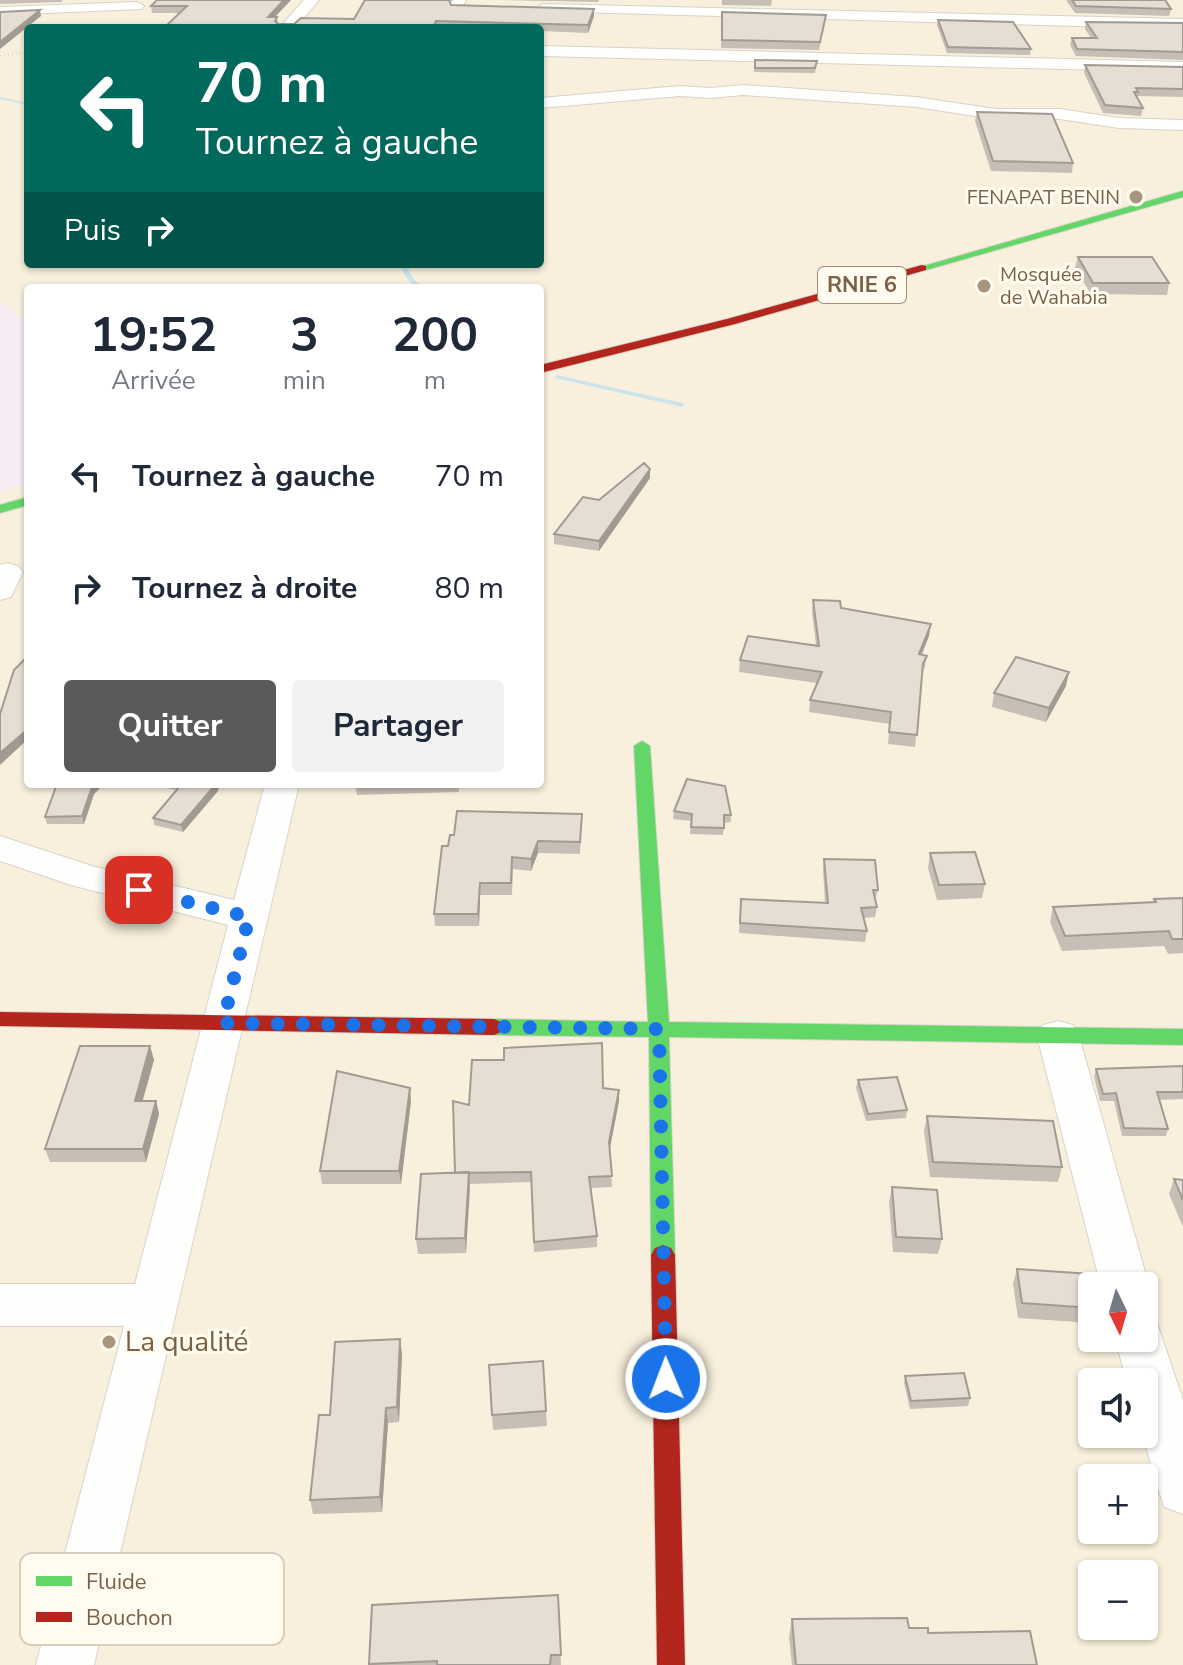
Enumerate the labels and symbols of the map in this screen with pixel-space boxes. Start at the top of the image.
place label: FENAPAT BENIN [967,184,1120,211]
marker: FENAPAT BENIN [1127,188,1145,206]
place label: Mosquée de Wahabia [1000,261,1108,311]
road number: RNIE 6 [818,267,906,303]
marker: Mosquée de Wahabia [975,277,993,295]
pin [105,856,173,924]
north arrow [1078,1272,1158,1352]
place label: La qualité [125,1323,248,1361]
marker: La qualité [100,1333,118,1351]
position arrow [624,1337,708,1421]
legend [20,1553,284,1645]
text: Fluide [86,1567,147,1597]
text: Bouchon [86,1603,173,1633]

